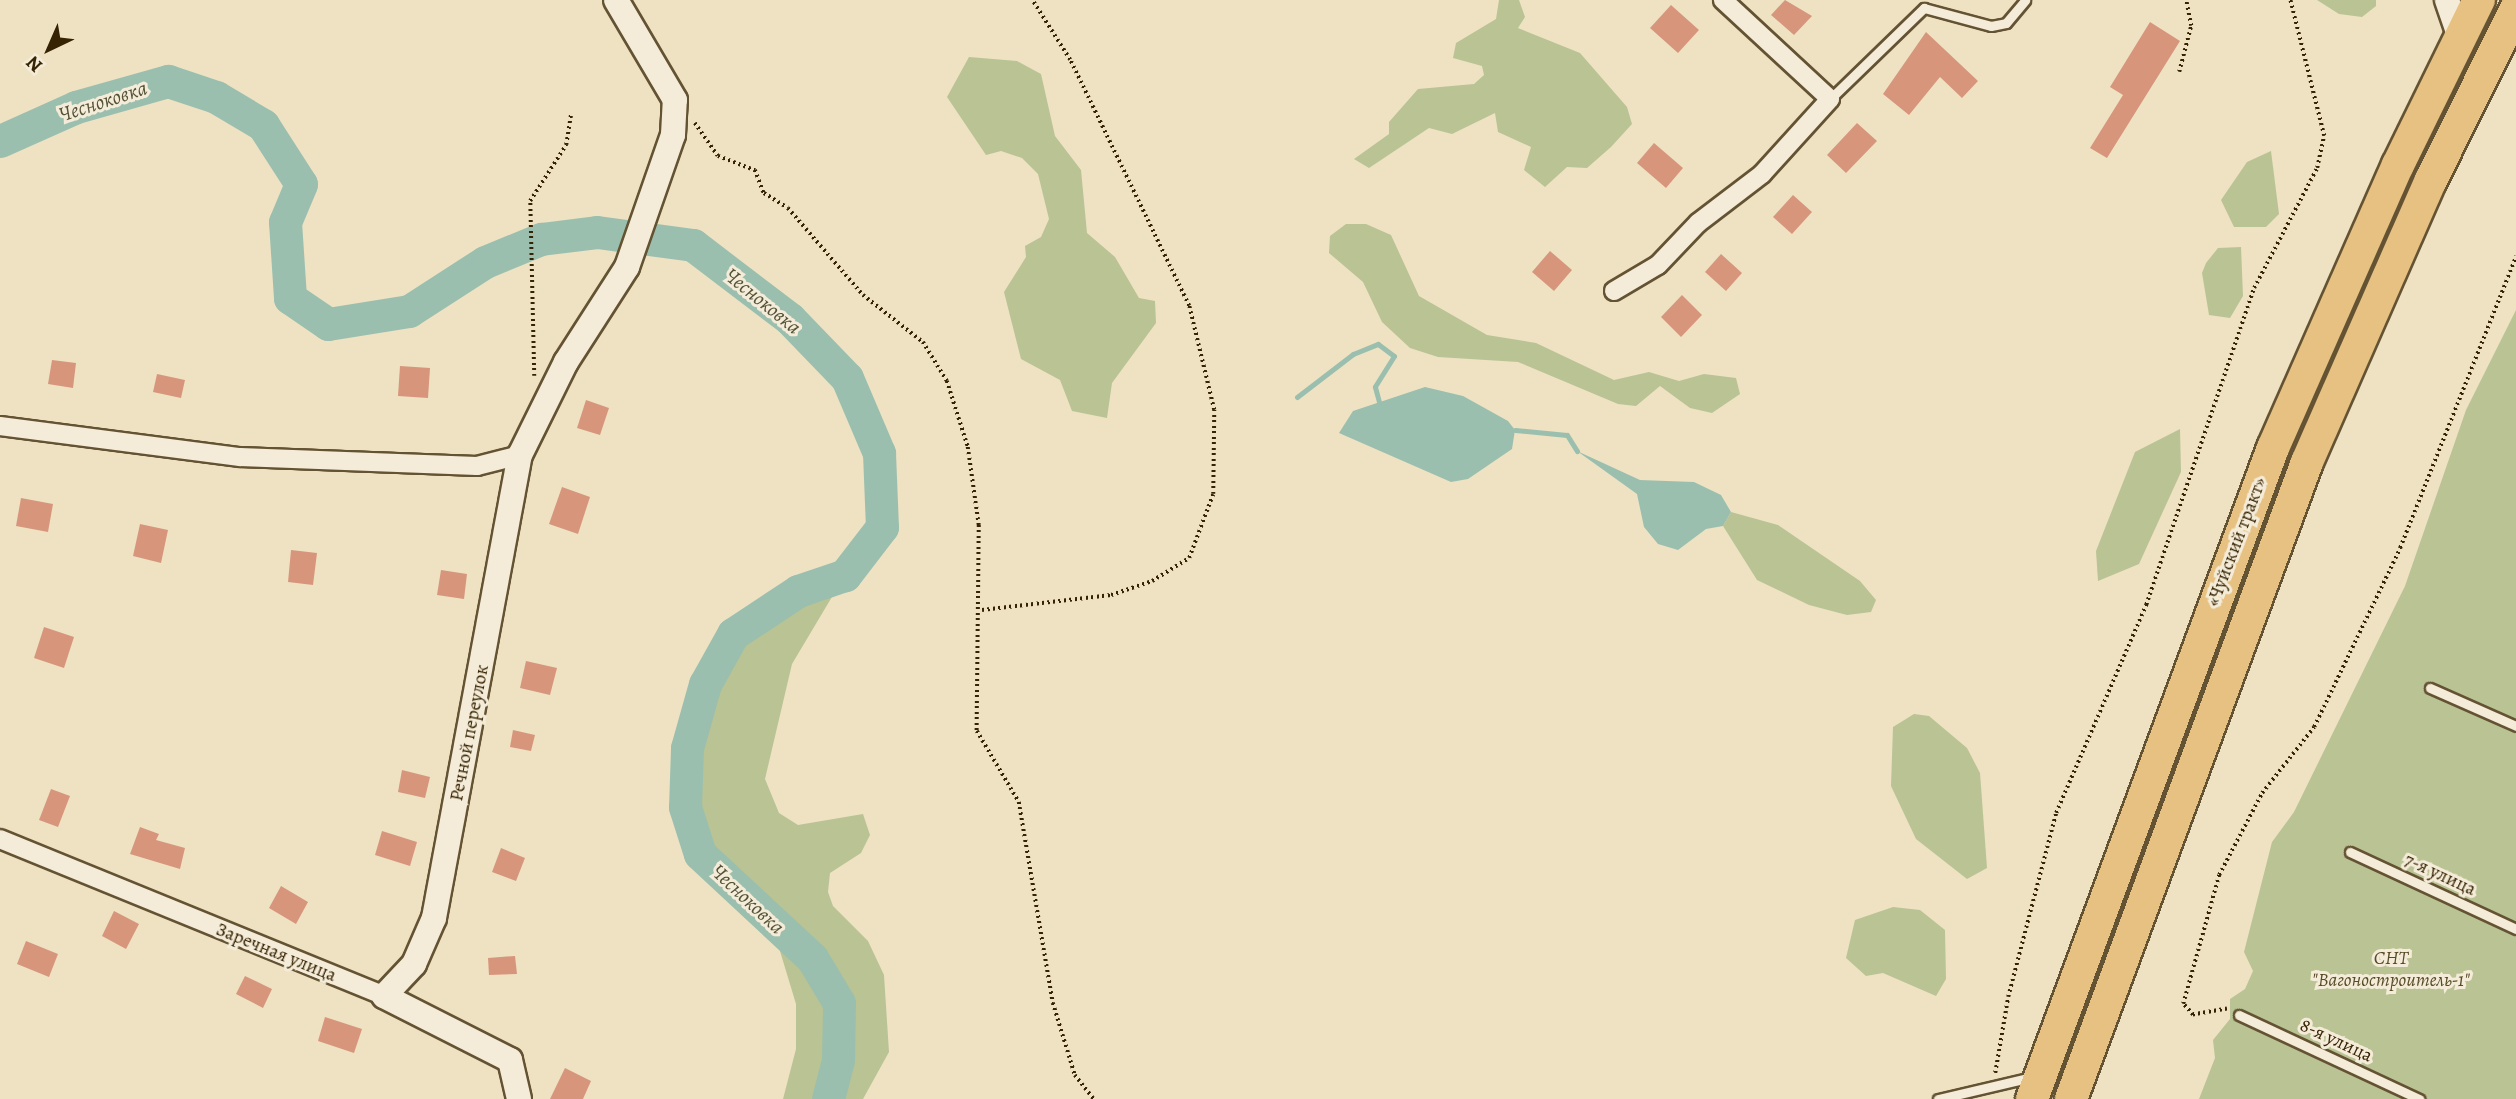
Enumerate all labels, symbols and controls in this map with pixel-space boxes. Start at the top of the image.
north arrow [14,14,84,84]
text: N [20,50,48,78]
water label: Чесноковка [56,75,150,127]
water label: Чесноковка [720,263,806,339]
street label: «Чуйский тракт» [2202,474,2272,610]
street label: Речной переулок [446,663,494,803]
street label: 7-я улица [2401,849,2479,901]
water label: Чесноковка [706,859,790,939]
street label: Заречная улица [212,918,340,988]
park label: СНТ "Вагоностроитель-1" [2312,948,2470,992]
street label: 8-я улица [2296,1014,2376,1068]

